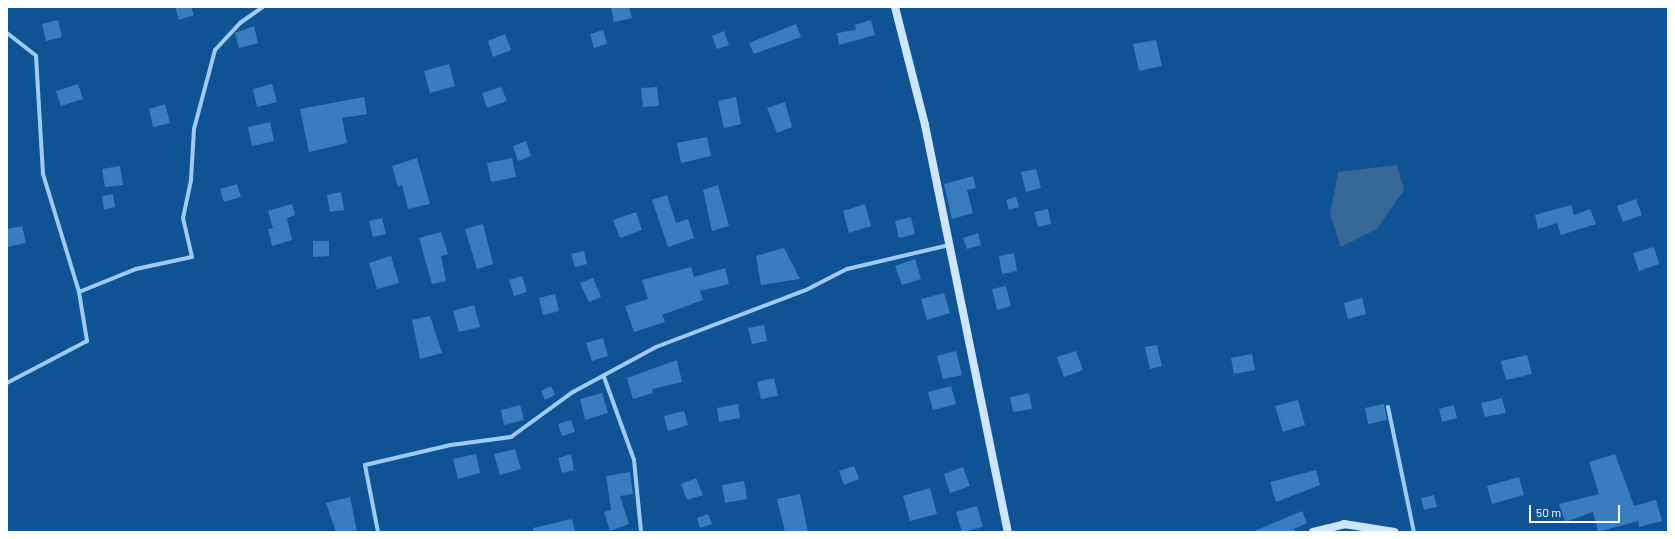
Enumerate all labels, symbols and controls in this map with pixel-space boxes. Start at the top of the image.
scale bar [1531,497,1622,523]
text: 50 m [1536,505,1561,519]

